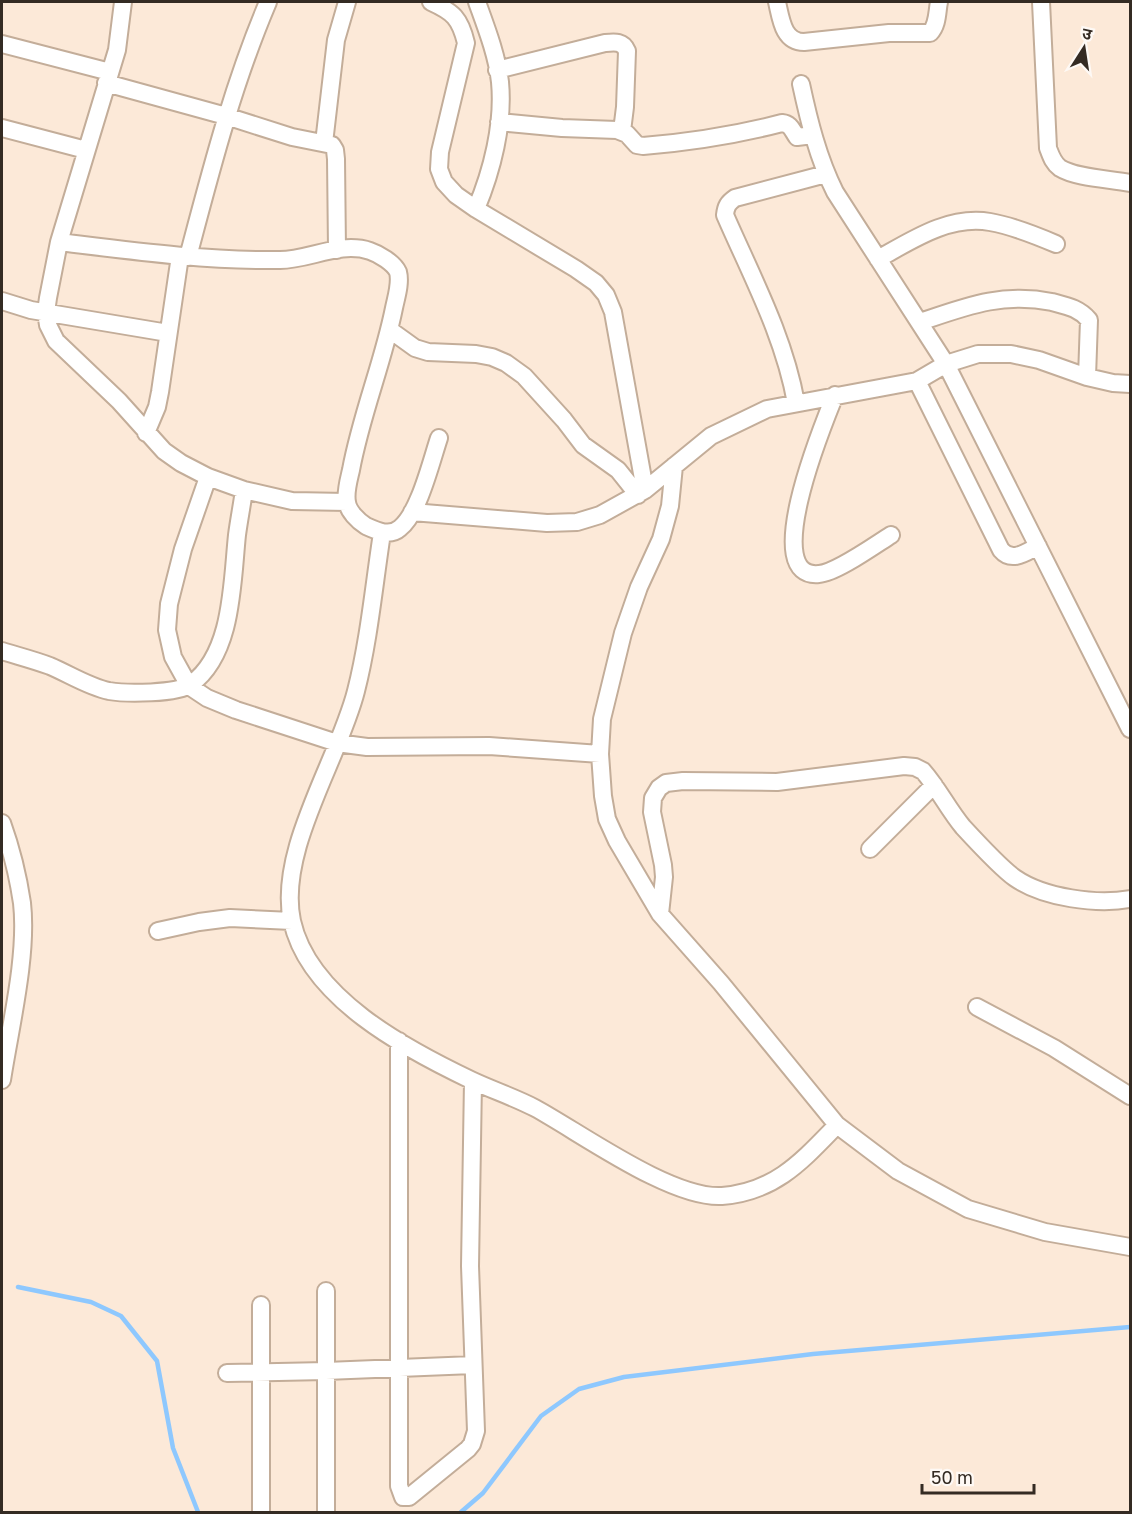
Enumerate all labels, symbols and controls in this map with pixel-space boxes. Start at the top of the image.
north arrow [1054,18,1114,78]
text: उ [1080,23,1094,44]
scale bar [922,1457,1034,1495]
text: 50 m [931,1466,973,1488]

